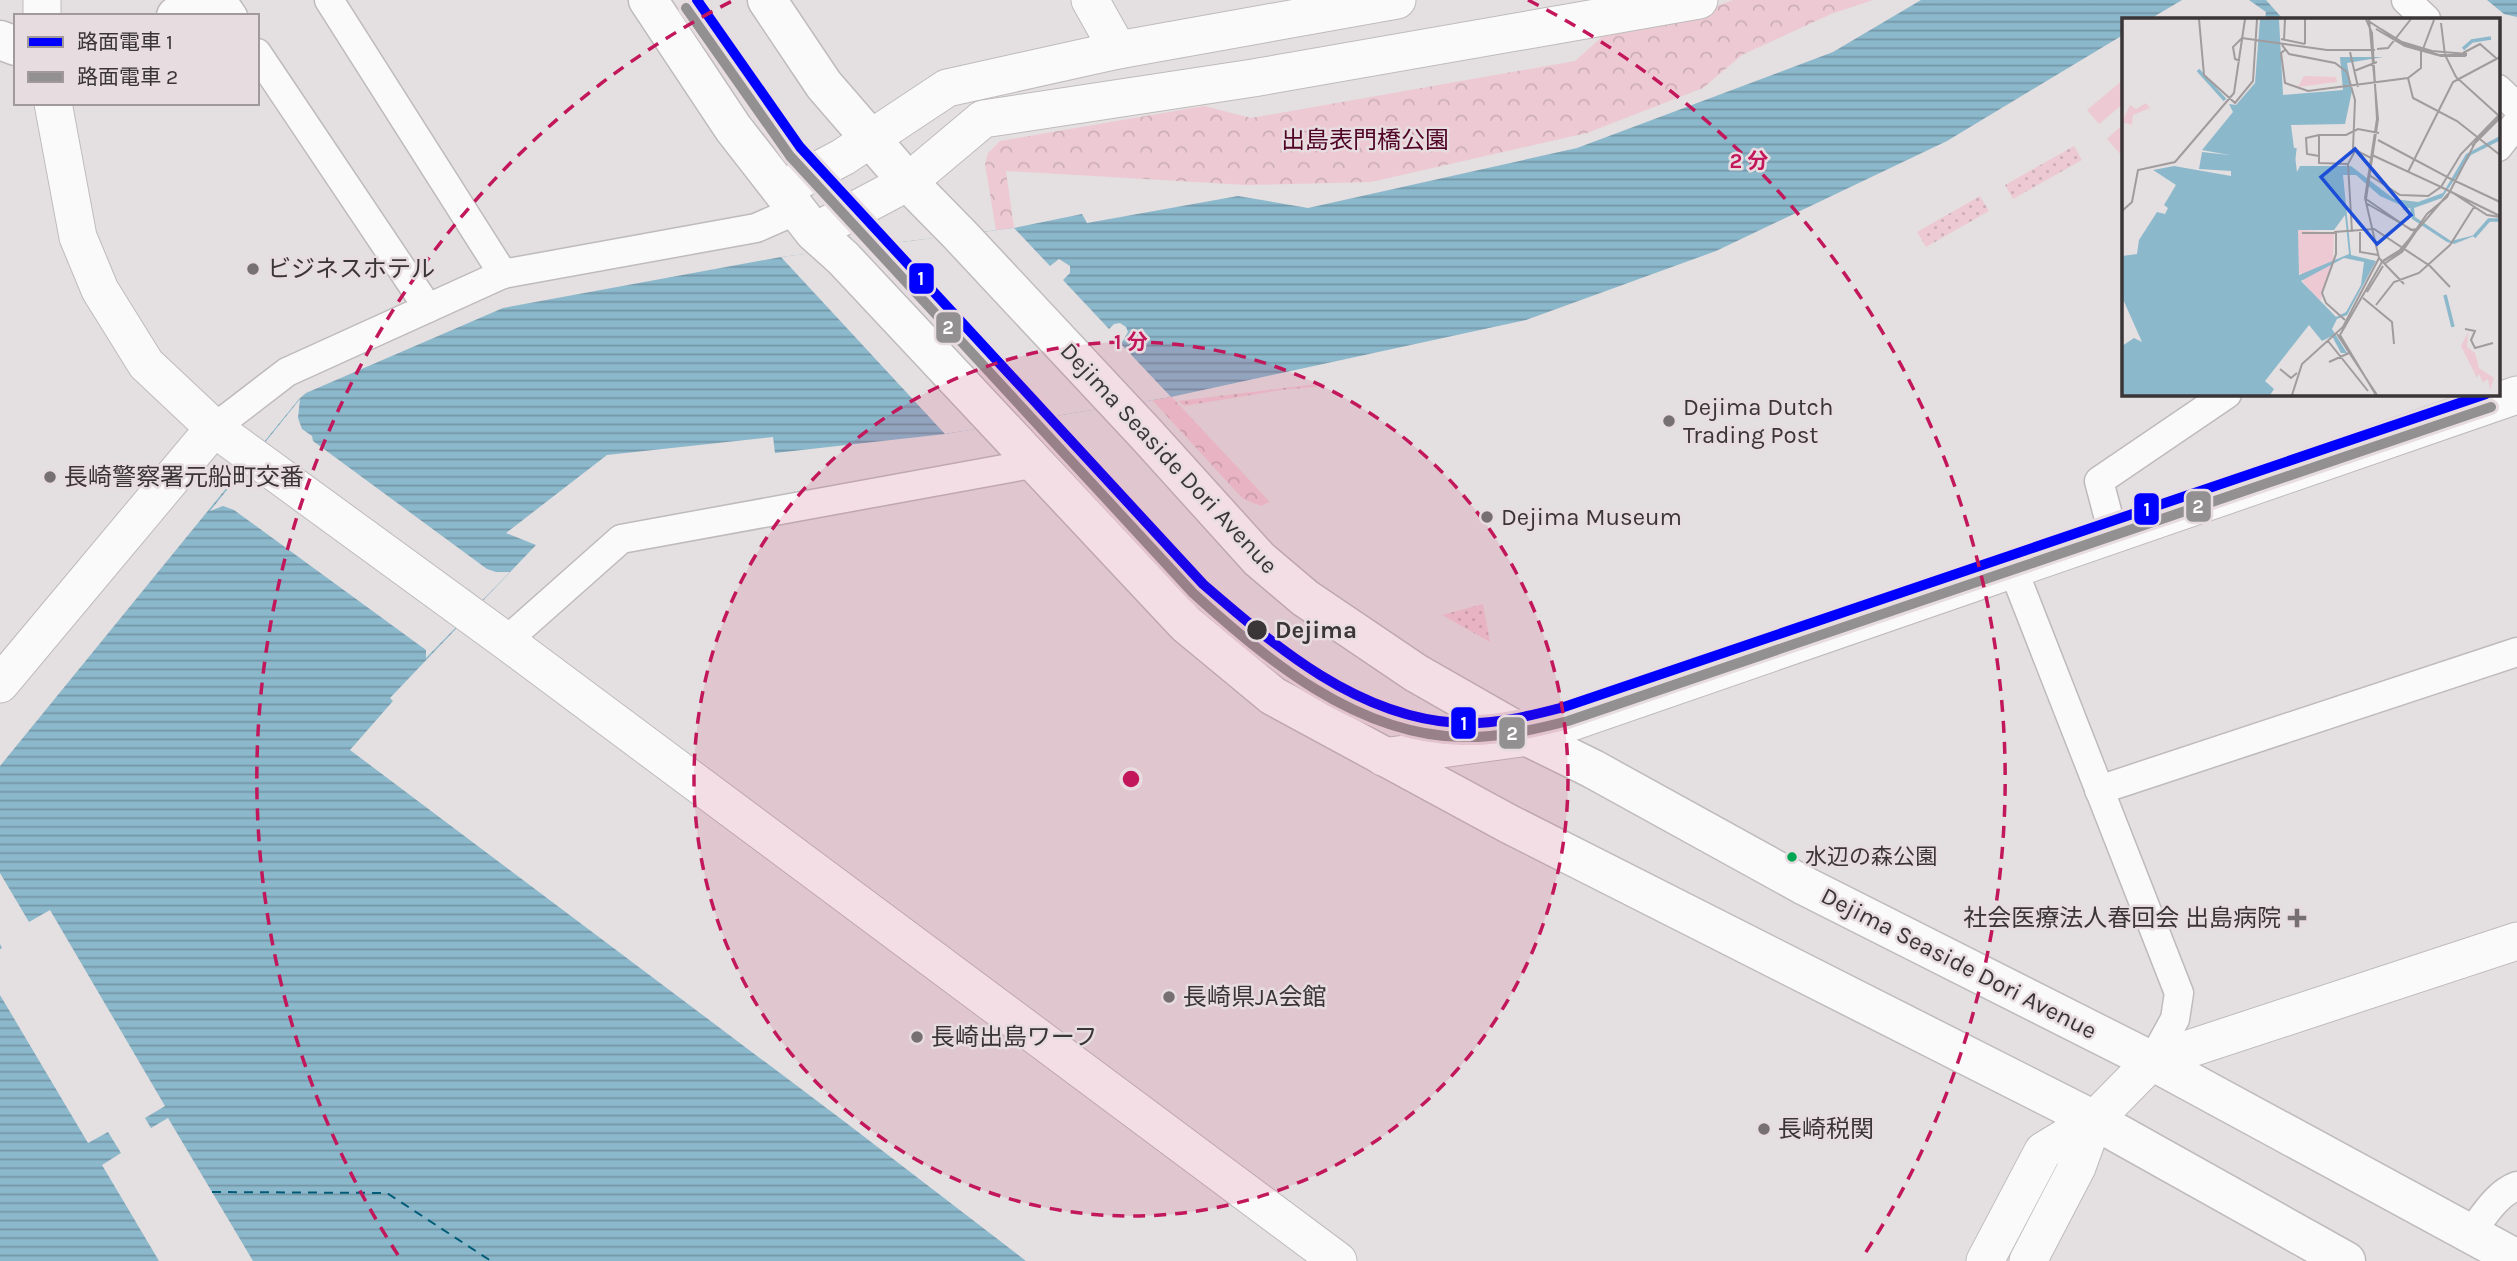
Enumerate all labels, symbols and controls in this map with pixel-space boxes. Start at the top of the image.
legend [14,14,259,105]
inset map [2122,18,2500,396]
text: 路面電車 1 [77,30,173,54]
text: 路面電車 2 [77,65,178,89]
park label: 出島表門橋公園 [1281,126,1449,154]
text: 2 分 [1729,149,1769,173]
place label: ビジネスホテル [267,255,435,283]
marker: ビジネスホテル [245,261,261,277]
line badge: 1 [908,262,935,295]
text: 1 [918,268,924,290]
line badge: 2 [935,311,962,344]
text: 2 [942,317,954,339]
text: 1 分 [1114,330,1148,354]
street label: Dejima Seaside Dori Avenue [1055,337,1283,579]
place label: Dejima Dutch Trading Post [1683,393,1833,449]
marker: Dejima Dutch Trading Post [1661,413,1677,429]
place label: 長崎警察署元船町交番 [64,463,304,491]
marker: 長崎警察署元船町交番 [42,469,58,485]
line badge: 2 [2185,490,2212,523]
line badge: 1 [2133,492,2160,526]
text: 2 [2192,496,2204,518]
text: 1 [2144,499,2150,521]
place label: Dejima Museum [1501,503,1682,531]
marker: Dejima Museum [1479,509,1495,525]
place label: Dejima [1275,616,1357,644]
marker: Dejima [1245,618,1269,642]
line badge: 1 [1450,706,1477,740]
text: 1 [1461,713,1467,735]
line badge: 2 [1498,716,1526,750]
text: 2 [1506,723,1518,745]
centre of rings [1119,767,1143,791]
place label: 水辺の森公園 [1805,844,1937,870]
marker: 水辺の森公園 [1785,850,1799,864]
street label: Dejima Seaside Dori Avenue [1816,881,2102,1045]
place label: 社会医療法人春回会 出島病院 [1963,904,2281,932]
marker: 社会医療法人春回会 出島病院 [2287,908,2307,928]
place label: 長崎県JA会館 [1183,983,1326,1011]
marker: 長崎県JA会館 [1161,989,1177,1005]
place label: 長崎出島ワーフ [931,1023,1098,1051]
marker: 長崎出島ワーフ [909,1029,925,1045]
place label: 長崎税関 [1778,1115,1874,1143]
marker: 長崎税関 [1756,1121,1772,1137]

